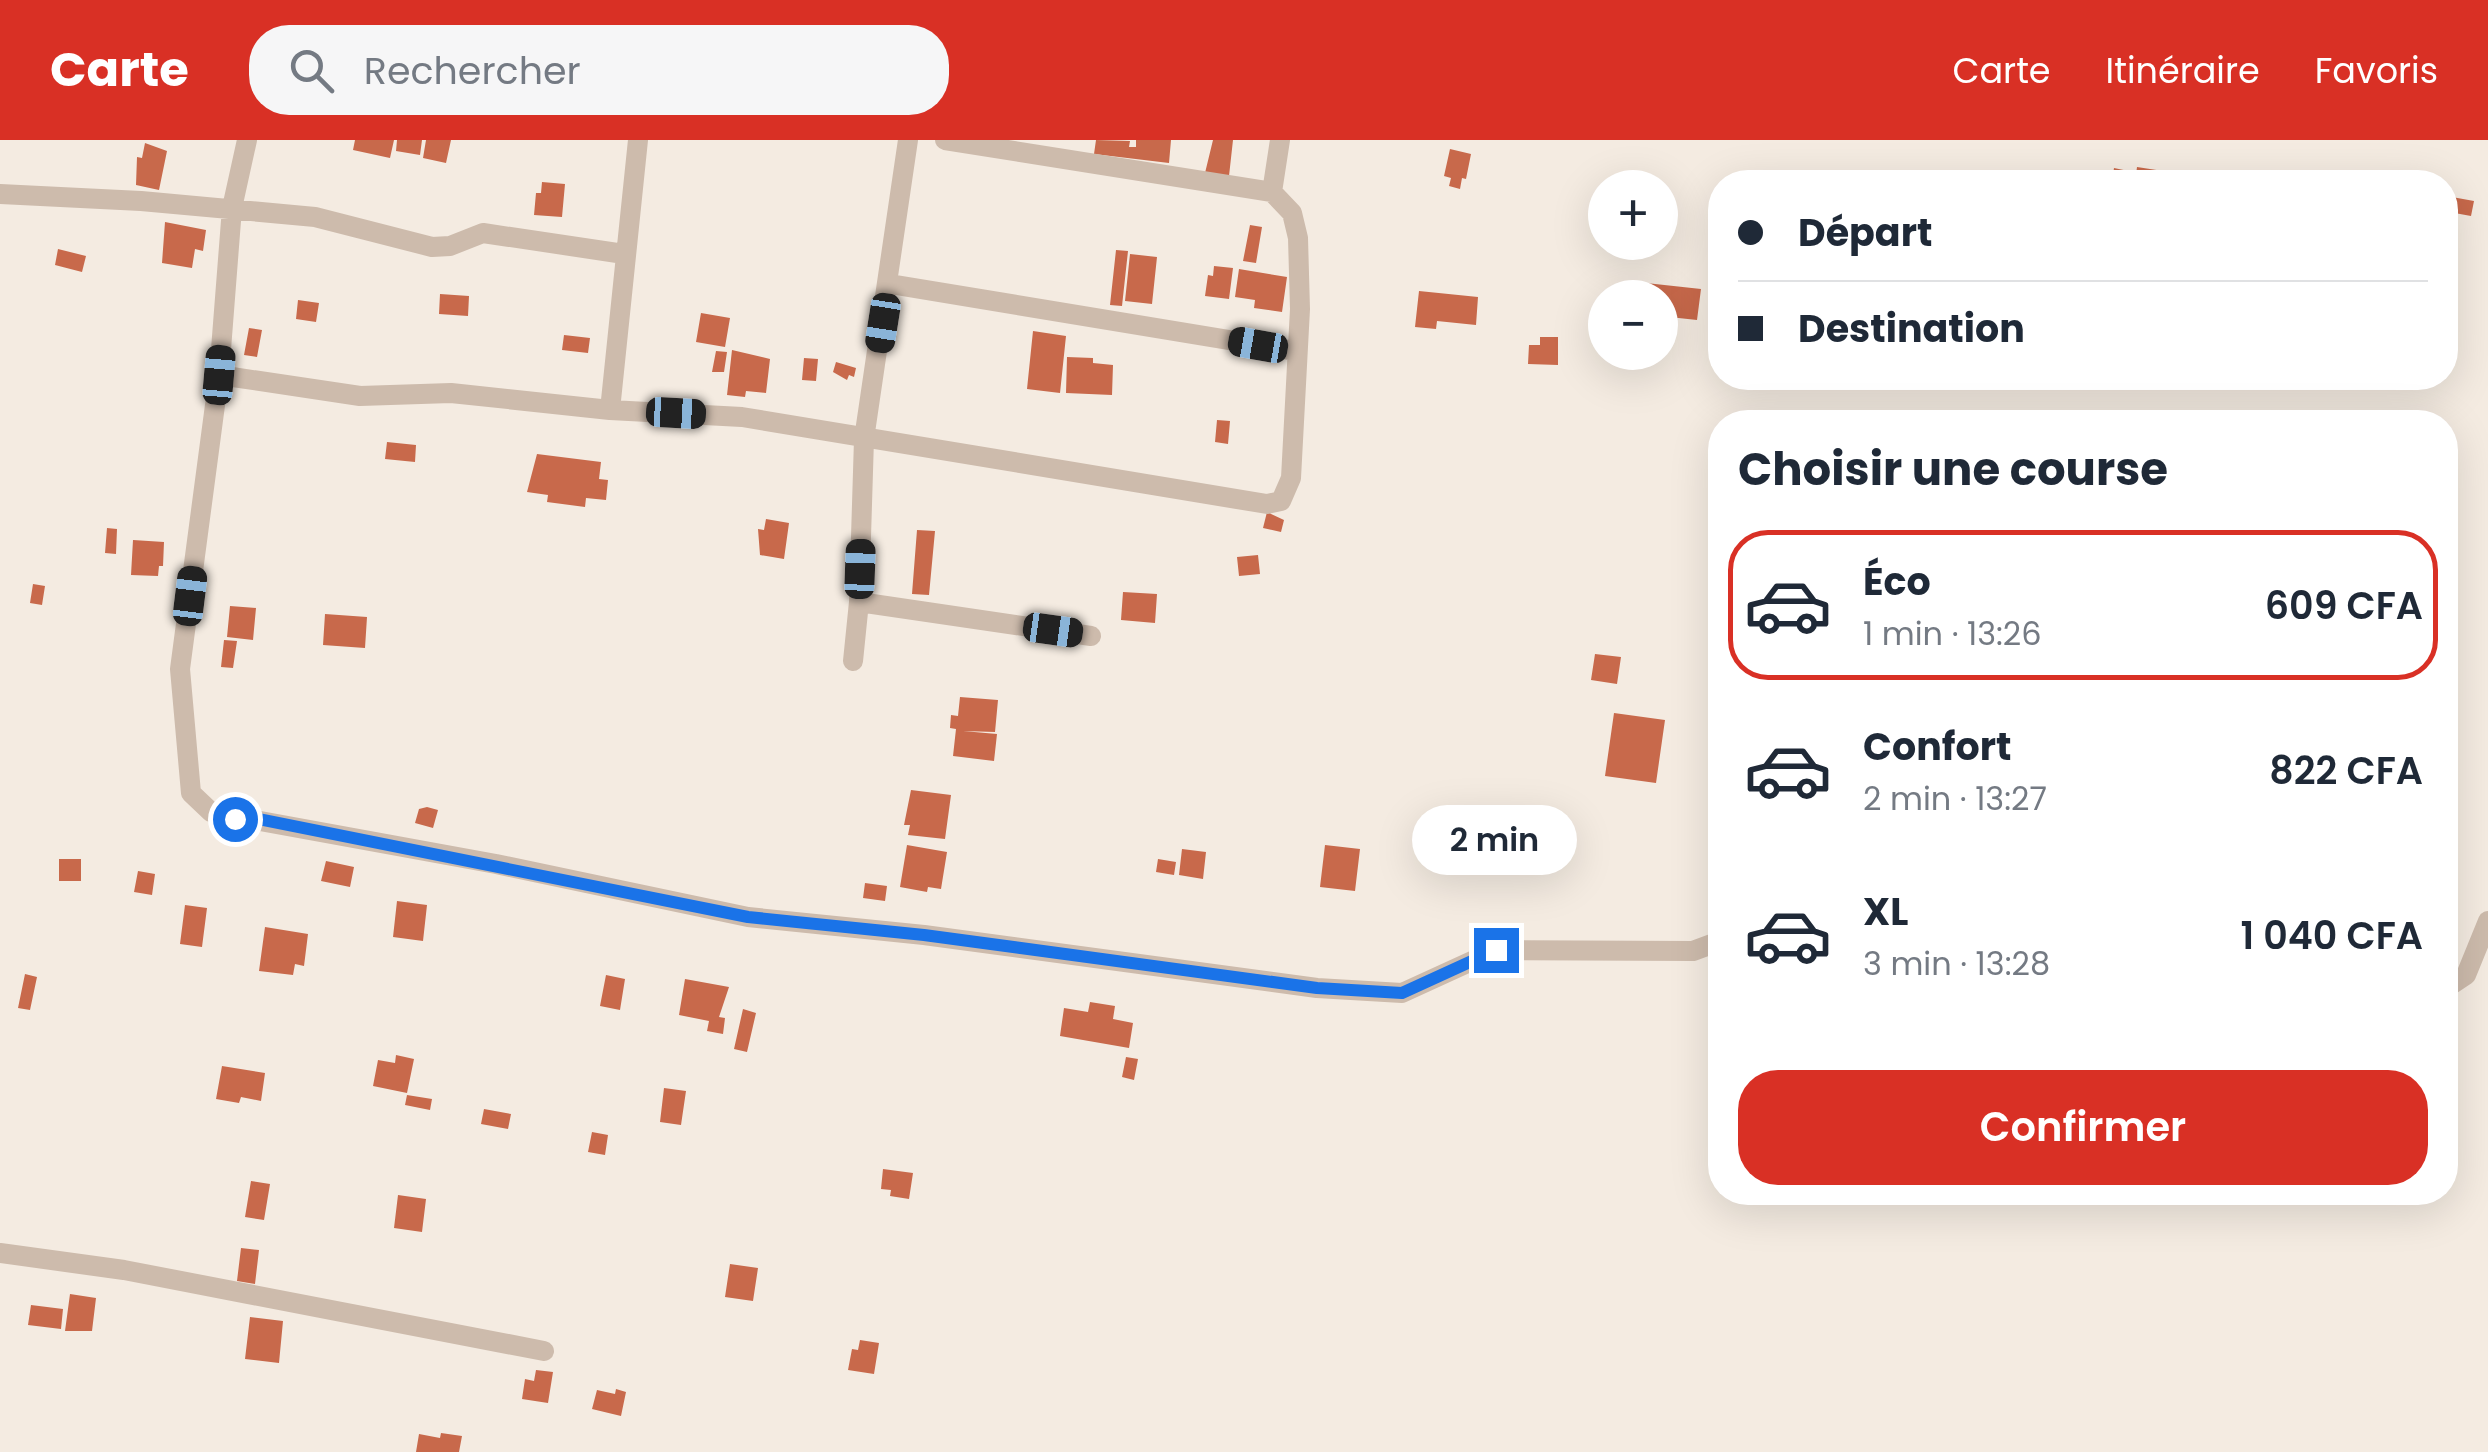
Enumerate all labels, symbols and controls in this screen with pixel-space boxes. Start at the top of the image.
search box [249,25,949,115]
text: Carte [50,36,189,103]
icon: search [284,43,339,98]
text: Rechercher [364,44,581,97]
text: Carte [1952,46,2051,95]
text: Itinéraire [2106,46,2260,95]
text: Favoris [2315,46,2438,95]
map controls [1588,170,1678,370]
button: + [1588,170,1678,260]
text: Départ [1798,206,1932,259]
button: − [1588,280,1678,370]
car [863,291,903,355]
text: Destination [1798,302,2025,355]
car [1226,325,1290,365]
car [201,344,237,406]
car [645,396,707,430]
text: Choisir une course [1738,438,2168,501]
car [844,538,876,600]
text: Éco [1863,555,1931,608]
icon: car [1743,560,1833,650]
car [171,564,209,628]
text: 609 CFA [2265,579,2423,632]
car [1021,611,1085,649]
text: 1 min · 13:26 [1863,611,2042,656]
text: Confort [1863,720,2011,773]
icon: car [1743,725,1833,815]
text: 822 CFA [2269,744,2423,797]
text: 2 min · 13:27 [1863,776,2047,821]
route start [213,797,258,842]
callout: 2 min [1414,805,1578,875]
text: 2 min [1450,817,1539,862]
text: XL [1863,885,1908,938]
icon: car [1743,890,1833,980]
text: 1 040 CFA [2240,909,2423,962]
route end [1474,928,1519,973]
text: 3 min · 13:28 [1863,941,2050,986]
button: Confirmer [1738,1070,2428,1185]

